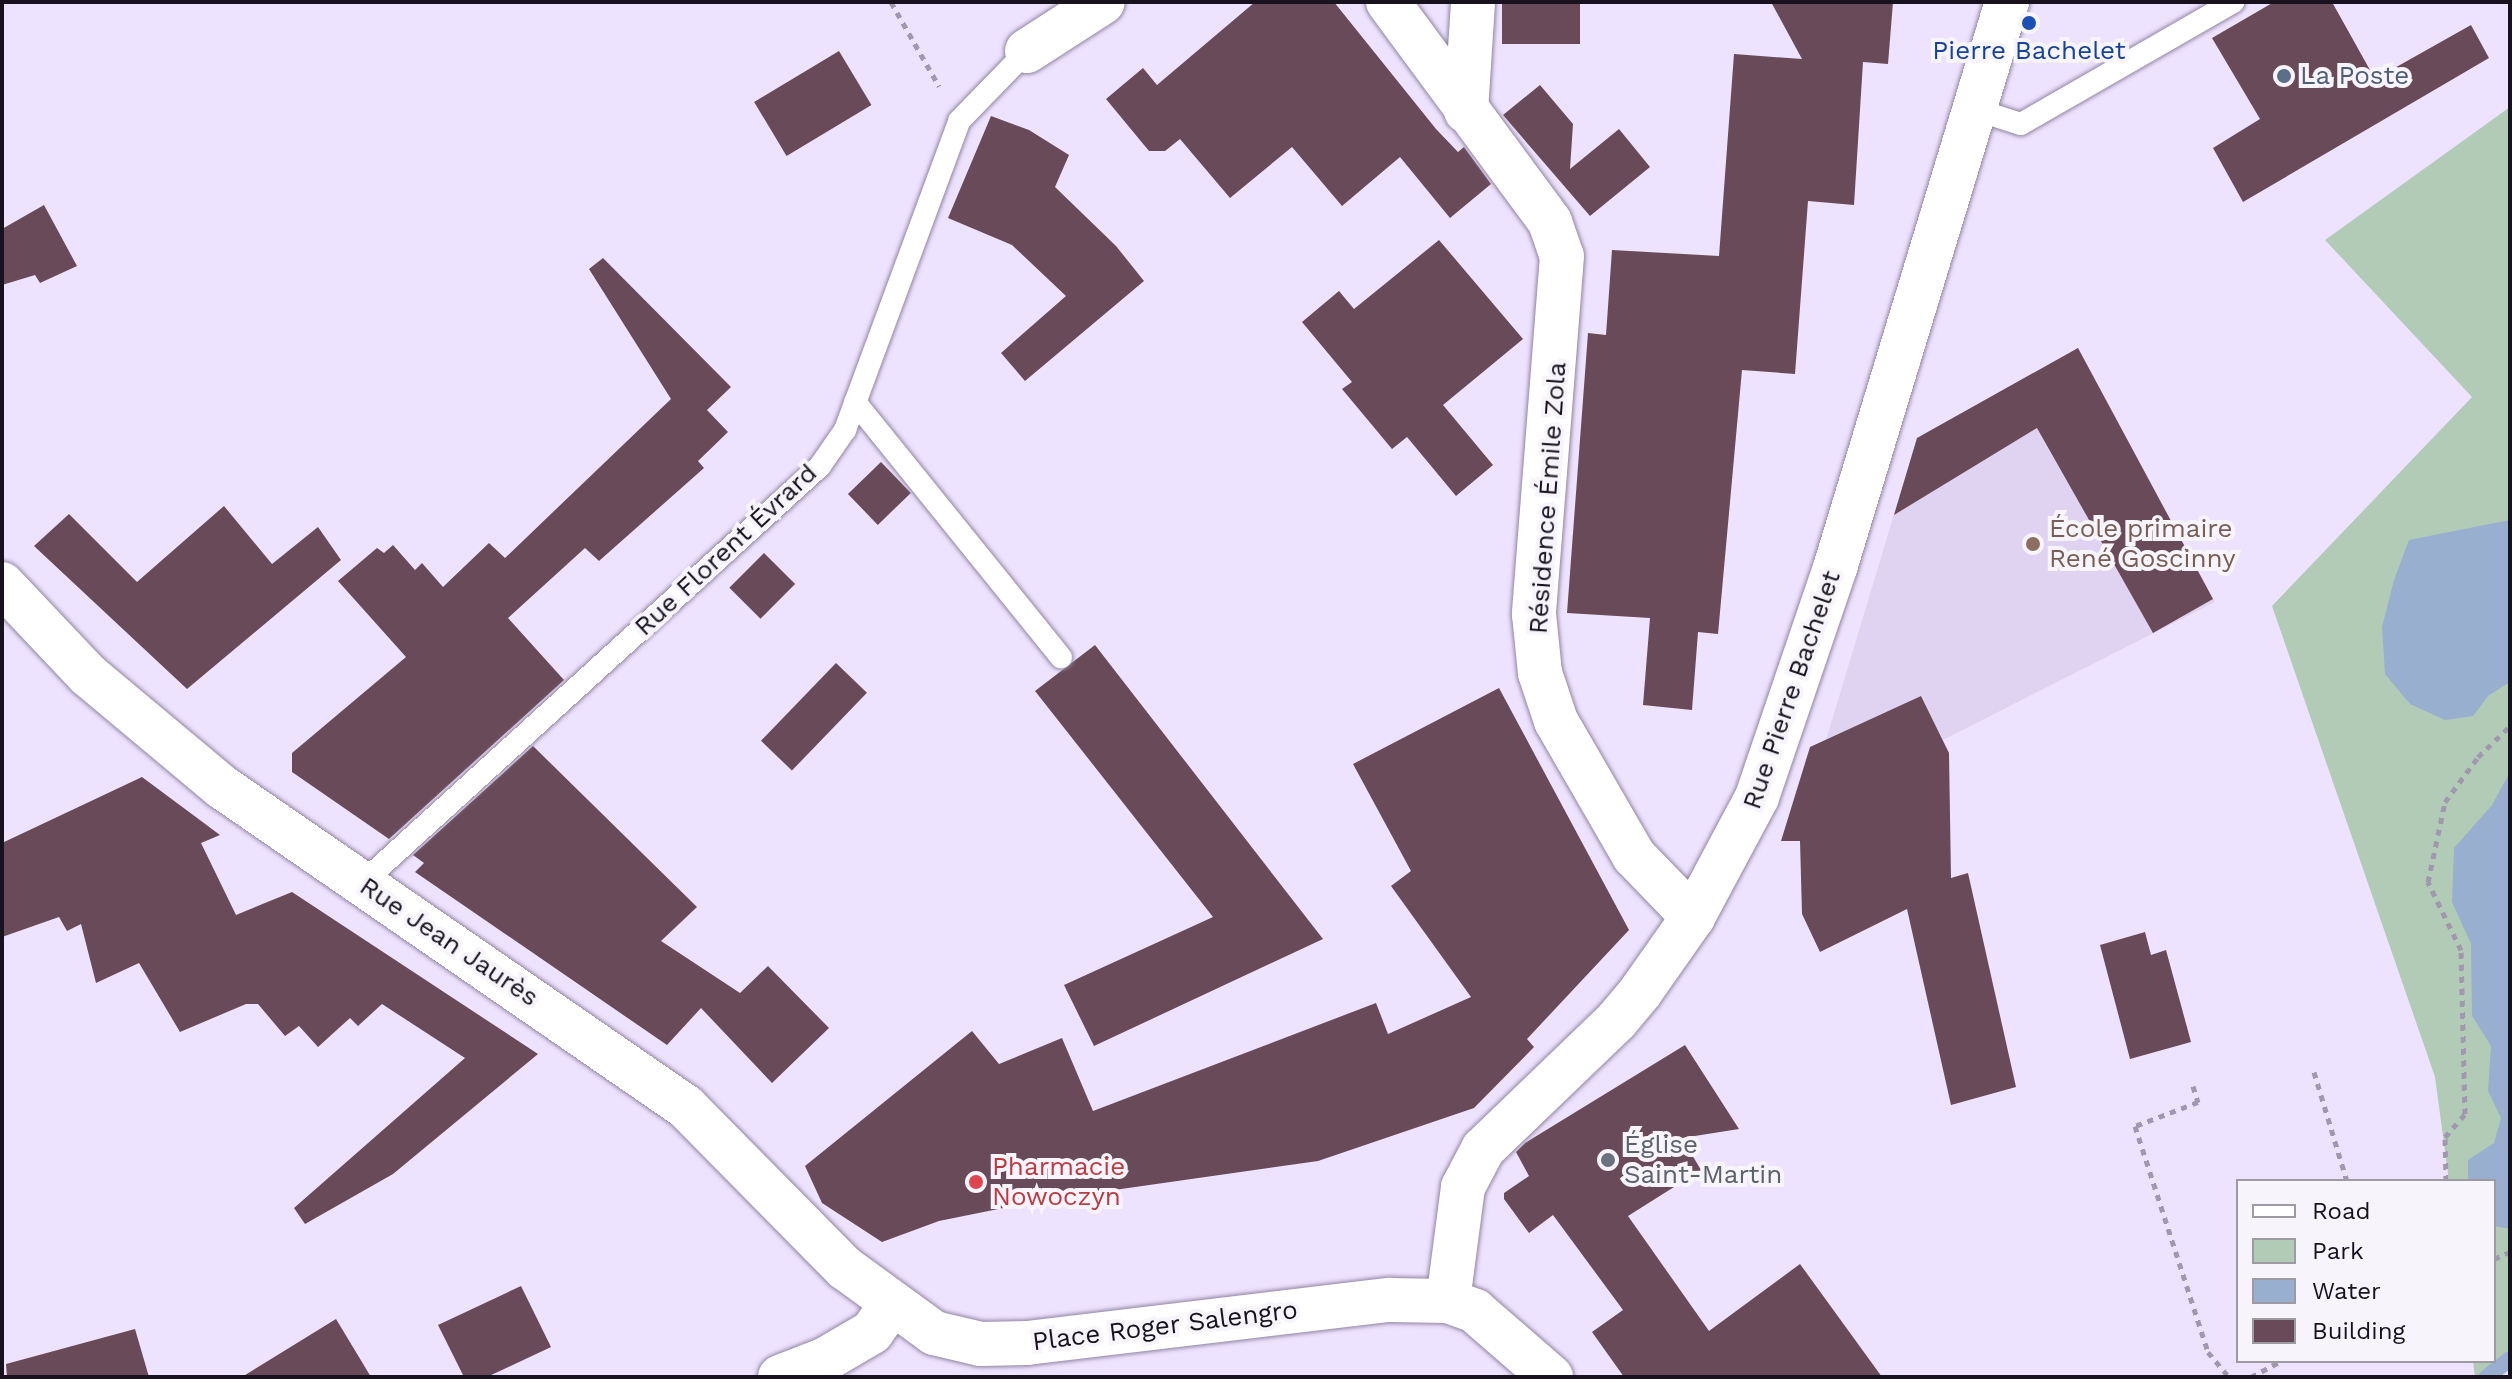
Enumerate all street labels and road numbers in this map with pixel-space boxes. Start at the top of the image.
street label: Résidence Émile Zola [1523,361,1573,635]
street label: Rue Florent Évrard [628,457,824,643]
street label: Rue Pierre Bachelet [1737,567,1847,813]
street label: Rue Jean Jaurès [353,870,545,1014]
street label: Place Roger Salengro [1030,1294,1300,1358]

